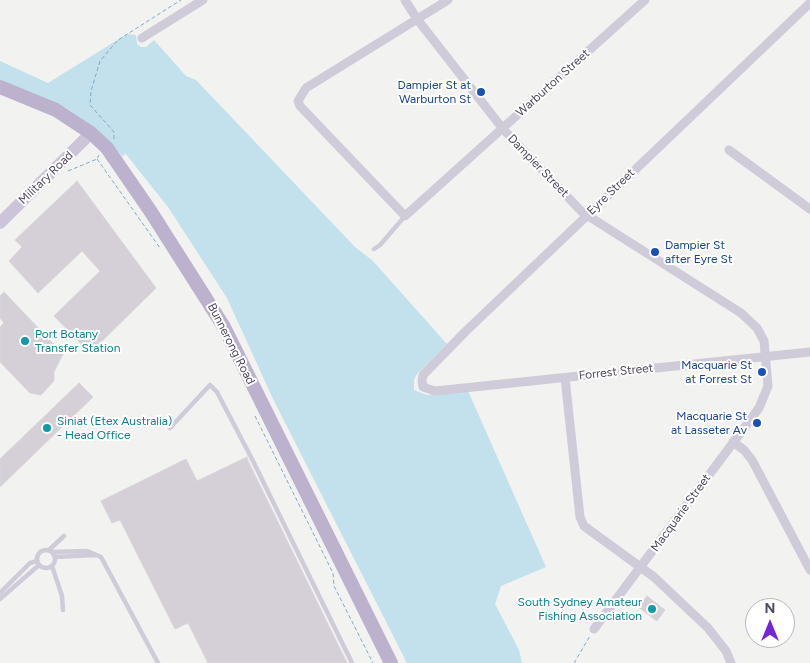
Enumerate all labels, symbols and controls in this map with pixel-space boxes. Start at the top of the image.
street label: Warburton Street [513,46,593,120]
place label: Dampier St at Warburton St [397,78,471,106]
marker: Dampier St at Warburton St [475,86,487,98]
street label: Dampier Street [504,132,572,200]
street label: Military Road [16,149,76,207]
street label: Eyre Street [584,166,638,218]
place label: Dampier St after Eyre St [665,238,733,266]
marker: Dampier St after Eyre St [649,246,661,258]
street label: Bunnerong Road [204,301,258,387]
place label: Port Botany Transfer Station [35,327,120,355]
marker: Port Botany Transfer Station [19,335,31,347]
place label: Macquarie St at Forrest St [681,358,752,386]
street label: Forrest Street [578,361,654,383]
marker: Macquarie St at Forrest St [756,366,768,378]
place label: Macquarie St at Lasseter Av [671,409,747,437]
place label: Siniat (Etex Australia) - Head Office [57,414,172,442]
marker: Macquarie St at Lasseter Av [751,417,763,429]
marker: Siniat (Etex Australia) - Head Office [41,422,53,434]
street label: Macquarie Street [648,471,714,555]
place label: South Sydney Amateur Fishing Association [518,595,642,623]
north arrow [745,598,795,648]
text: N [765,600,775,617]
marker: South Sydney Amateur Fishing Association [646,603,658,615]

